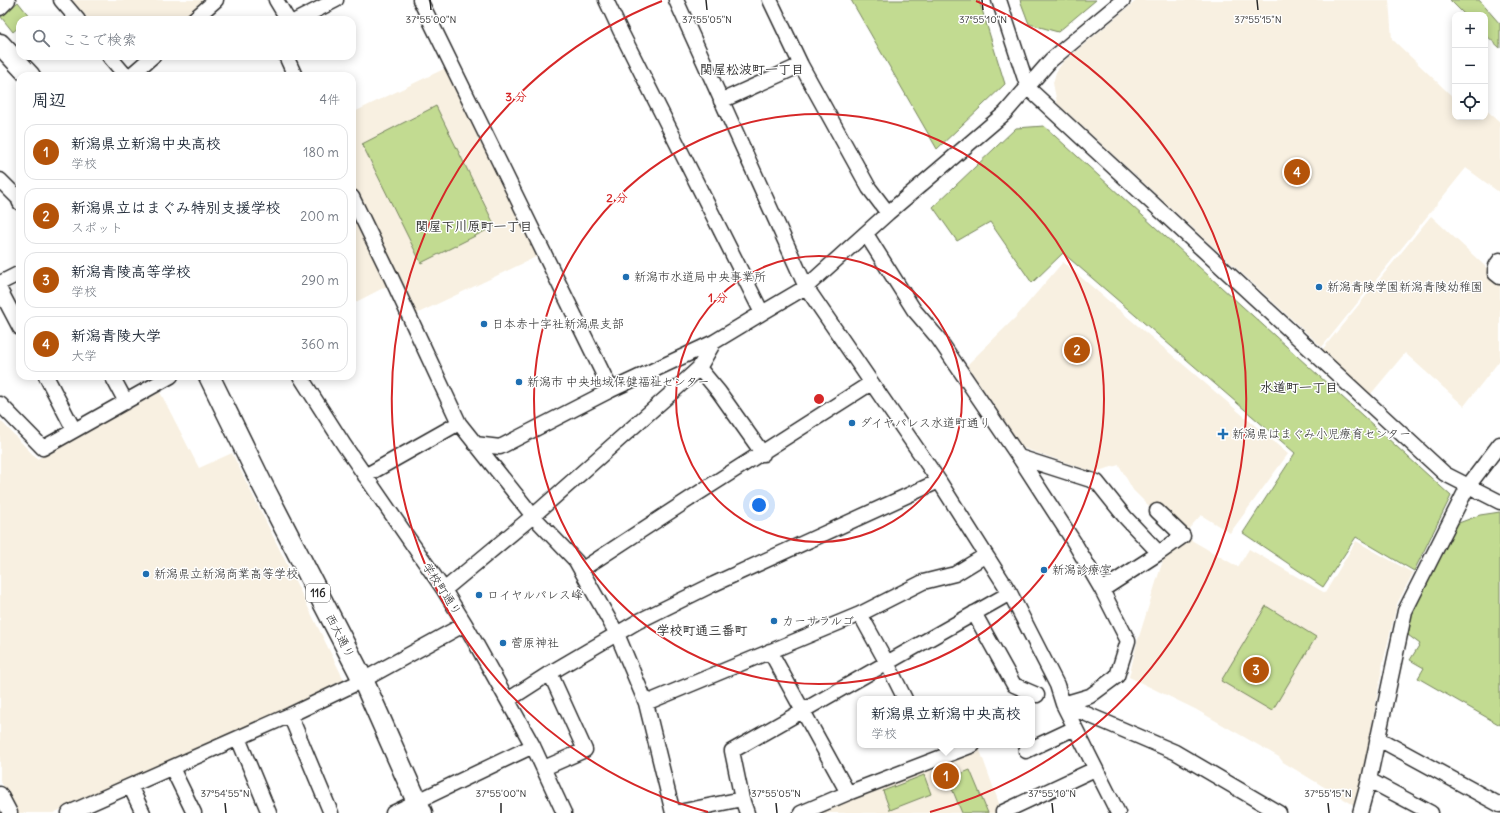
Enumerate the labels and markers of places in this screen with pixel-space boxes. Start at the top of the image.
pin: 4 [1284,157,1310,187]
place label: 新潟市水道局中央事業所 [634,269,766,284]
marker: 新潟市水道局中央事業所 [621,272,631,282]
place label: 新潟青陵学園新潟青陵幼稚園 [1327,279,1483,294]
marker: 新潟青陵学園新潟青陵幼稚園 [1314,282,1324,292]
place label: 日本赤十字社新潟県支部 [492,316,624,331]
marker: 日本赤十字社新潟県支部 [479,319,489,329]
pin: 2 [1064,335,1090,365]
place label: 新潟市 中央地域保健福祉センター [527,374,709,389]
marker: 新潟市 中央地域保健福祉センター [514,377,524,387]
centre of rings [812,392,826,406]
place label: ダイヤパレス水道町通り [860,415,991,430]
marker: ダイヤパレス水道町通り [847,418,857,428]
place label: 新潟県はまぐみ小児療育センター [1232,426,1411,441]
marker: 新潟県はまぐみ小児療育センター [1217,428,1229,440]
place label: 新潟診療室 [1052,562,1112,577]
marker: 新潟診療室 [1039,565,1049,575]
place label: 新潟県立新潟商業高等学校 [154,566,298,581]
marker: 新潟県立新潟商業高等学校 [141,569,151,579]
place label: ロイヤルパレス峰 [487,587,583,602]
marker: ロイヤルパレス峰 [474,590,484,600]
place label: カーサラルゴ [782,613,854,628]
marker: カーサラルゴ [769,616,779,626]
place label: 菅原神社 [511,635,559,650]
marker: 菅原神社 [498,638,508,648]
pin: 3 [1243,655,1269,685]
pin: 1 [933,761,959,791]

